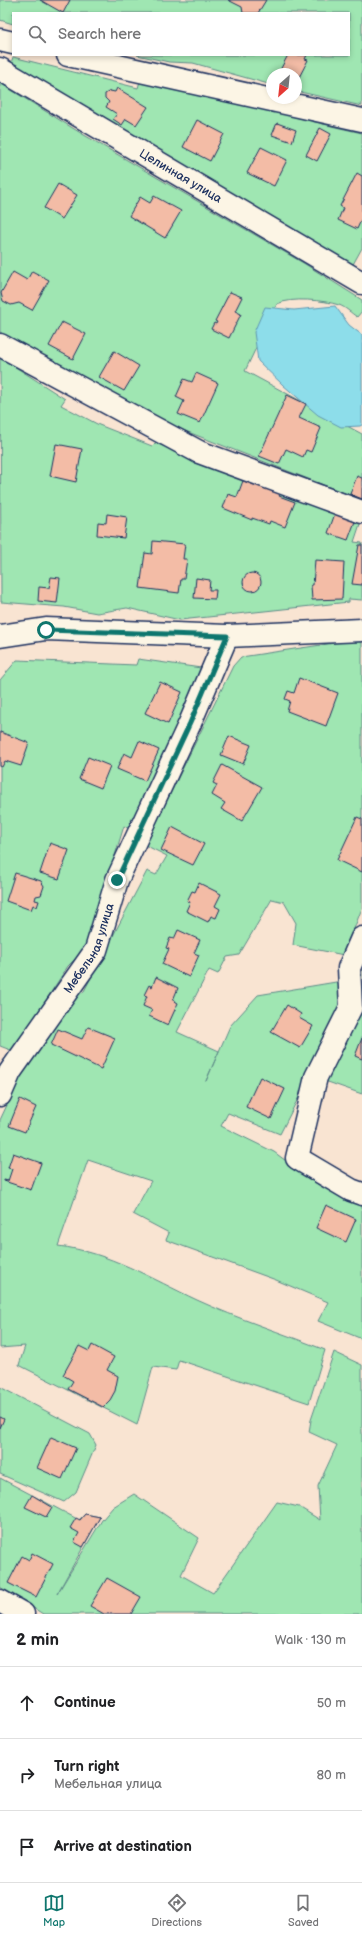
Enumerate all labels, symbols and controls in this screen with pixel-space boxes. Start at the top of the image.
search box [12,12,350,56]
icon: search [26,23,48,45]
text: Search here [58,25,141,44]
north arrow [266,68,302,104]
street label: Целинная улица [137,146,225,206]
route start [37,621,55,639]
route end [108,871,126,889]
street label: Мебельная улица [60,901,117,996]
text: 2 min [16,1630,59,1650]
text: Walk · 130 m [275,1632,346,1648]
icon: ahead [16,1692,38,1714]
text: Continue [54,1693,116,1712]
text: 50 m [317,1695,346,1711]
text: Turn right [54,1757,119,1776]
icon: right [16,1764,38,1786]
text: 80 m [317,1767,346,1783]
text: Мебельная улица [54,1776,162,1792]
icon: arrive [16,1836,38,1858]
text: Arrive at destination [54,1837,192,1856]
tab: Map [43,1892,65,1929]
tab: Directions [151,1892,202,1929]
tab: Saved [288,1892,319,1929]

